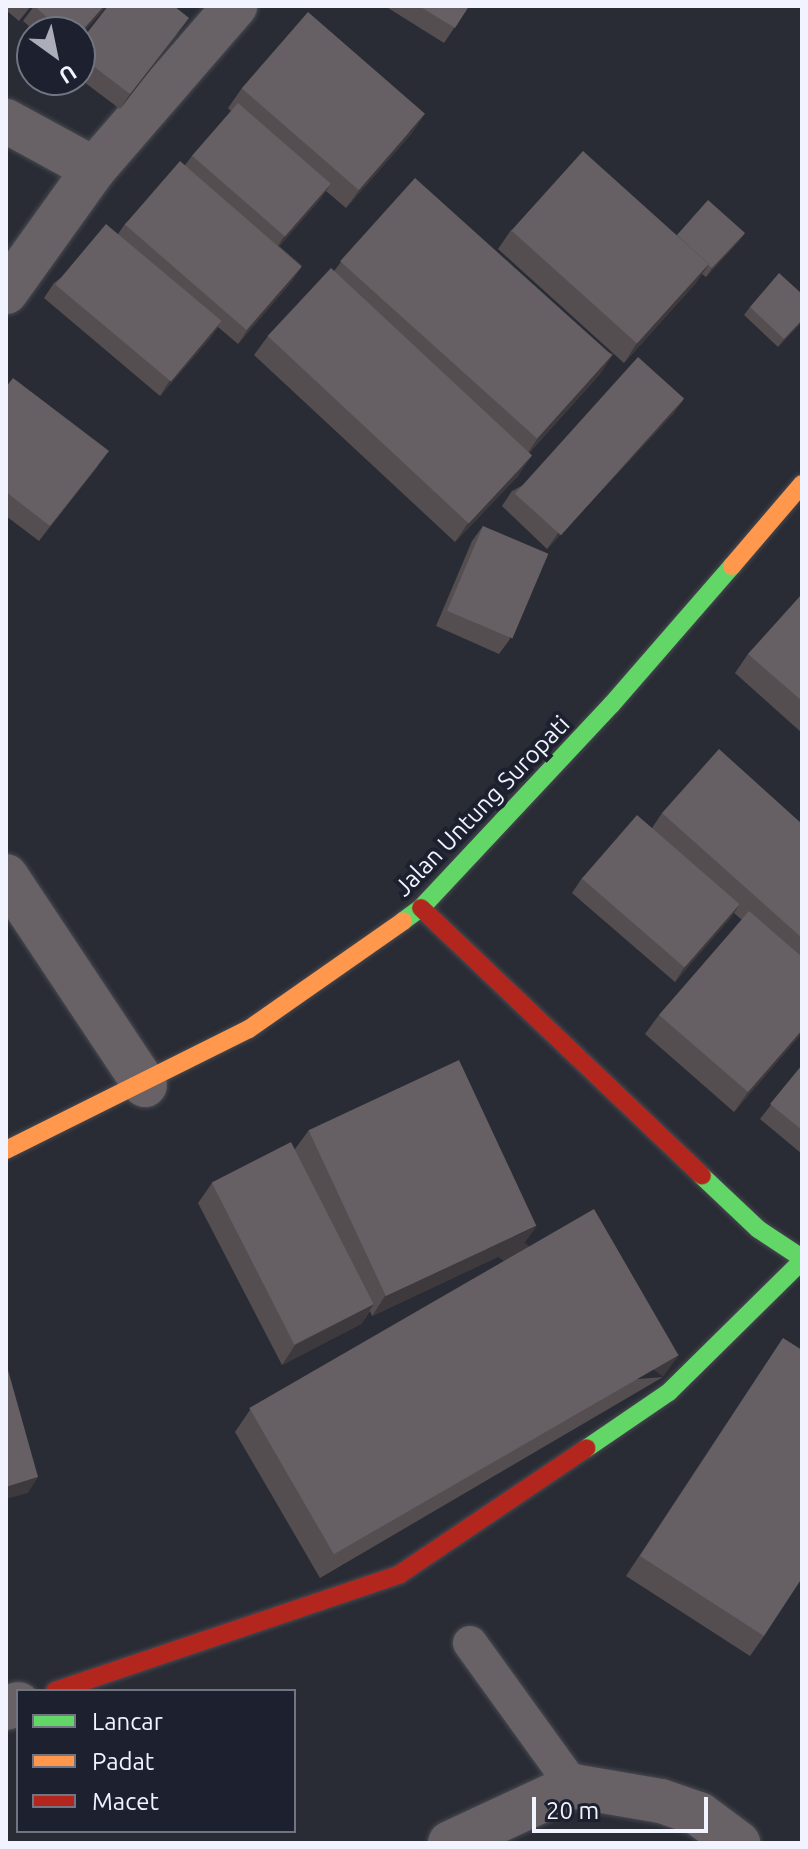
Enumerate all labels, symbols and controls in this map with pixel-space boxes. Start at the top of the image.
north arrow [16,16,96,96]
text: U [55,60,82,90]
street label: Jalan Untung Suropati [389,710,575,902]
legend [16,1689,296,1833]
text: Lancar [92,1708,163,1735]
text: Padat [92,1748,154,1775]
scale bar [536,1781,712,1831]
text: Macet [92,1788,159,1815]
text: 20 m [546,1797,599,1824]

